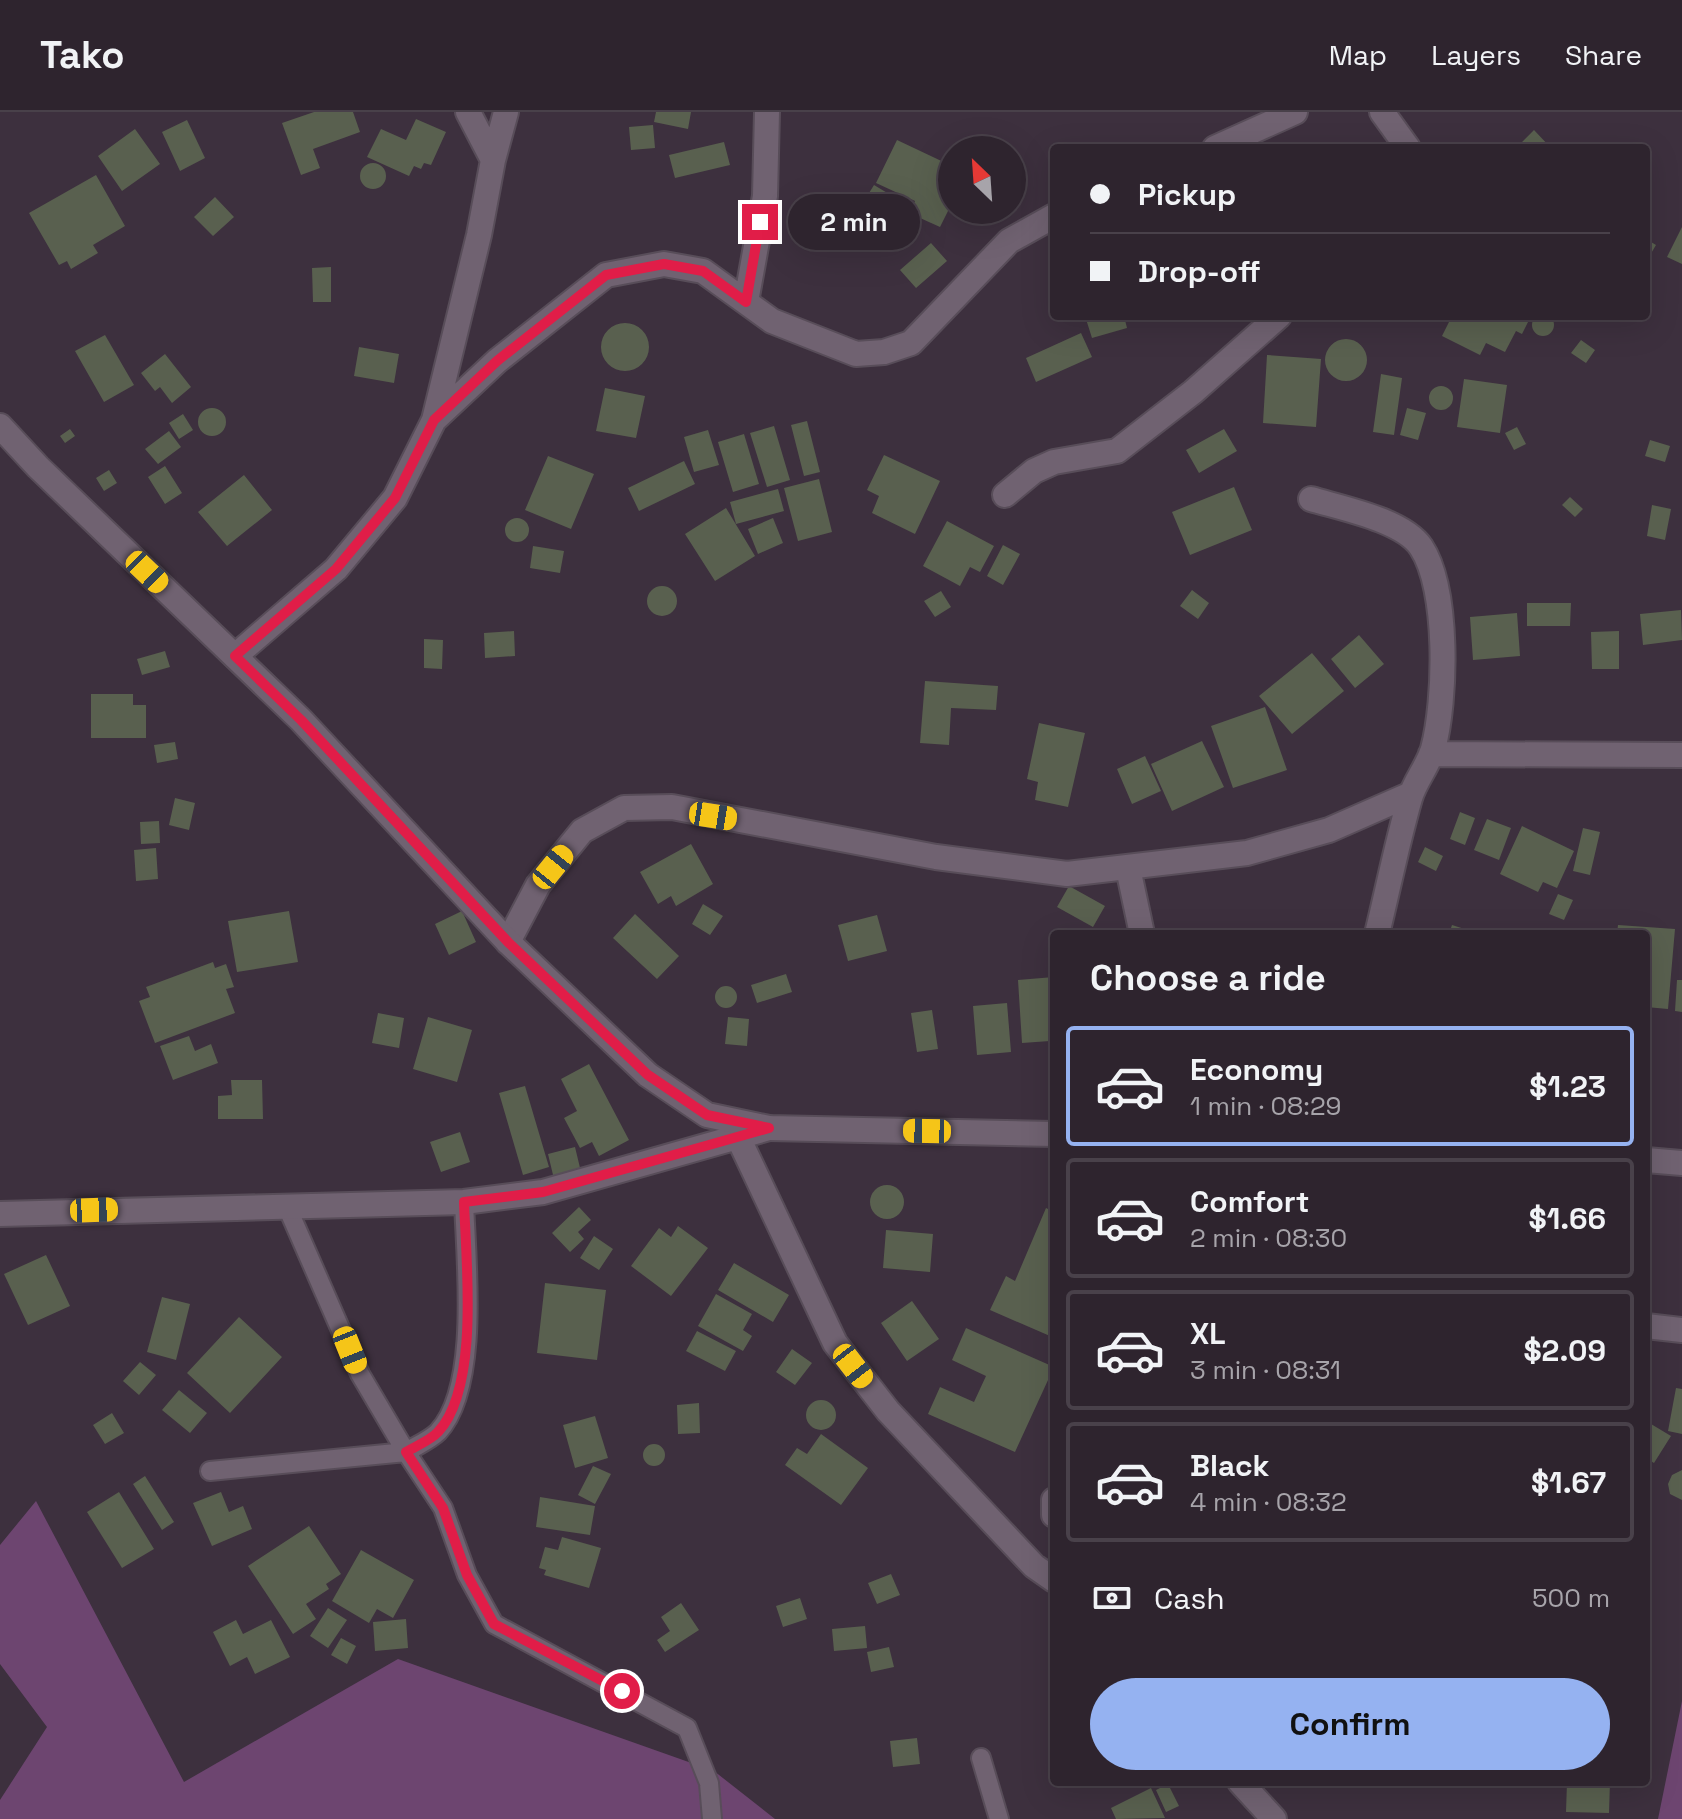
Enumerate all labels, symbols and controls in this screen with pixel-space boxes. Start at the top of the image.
text: Tako [40,31,125,79]
text: Map [1329,37,1387,73]
text: Layers [1431,37,1521,73]
text: Share [1565,37,1642,73]
north arrow [938,136,1026,224]
map controls [938,136,1026,224]
text: Pickup [1138,175,1236,214]
callout: 2 min [788,194,920,250]
route end [742,204,778,240]
text: 2 min [820,205,888,239]
text: Drop-off [1138,252,1261,291]
car [121,547,173,597]
car [687,800,739,832]
car [529,841,577,893]
text: Choose a ride [1090,955,1326,1001]
icon: car [1094,1050,1166,1122]
text: Economy [1190,1050,1323,1089]
text: $1.23 [1529,1067,1606,1106]
text: 1 min · 08:29 [1190,1089,1341,1123]
car [903,1119,951,1143]
icon: car [1094,1182,1166,1254]
text: Comfort [1190,1182,1309,1221]
car [70,1197,118,1223]
text: $1.66 [1529,1199,1606,1238]
text: 2 min · 08:30 [1190,1221,1347,1255]
icon: car [1094,1314,1166,1386]
text: XL [1190,1314,1226,1353]
car [330,1323,370,1377]
text: $2.09 [1523,1331,1606,1370]
car [829,1340,877,1392]
text: 3 min · 08:31 [1190,1353,1341,1387]
icon: car [1094,1446,1166,1518]
text: Black [1190,1446,1269,1485]
text: $1.67 [1531,1463,1606,1502]
text: 4 min · 08:32 [1190,1485,1347,1519]
icon: cash [1090,1576,1134,1620]
text: Cash [1154,1579,1225,1618]
text: 500 m [1532,1581,1610,1615]
route start [604,1673,640,1709]
button: Confirm [1090,1678,1610,1770]

